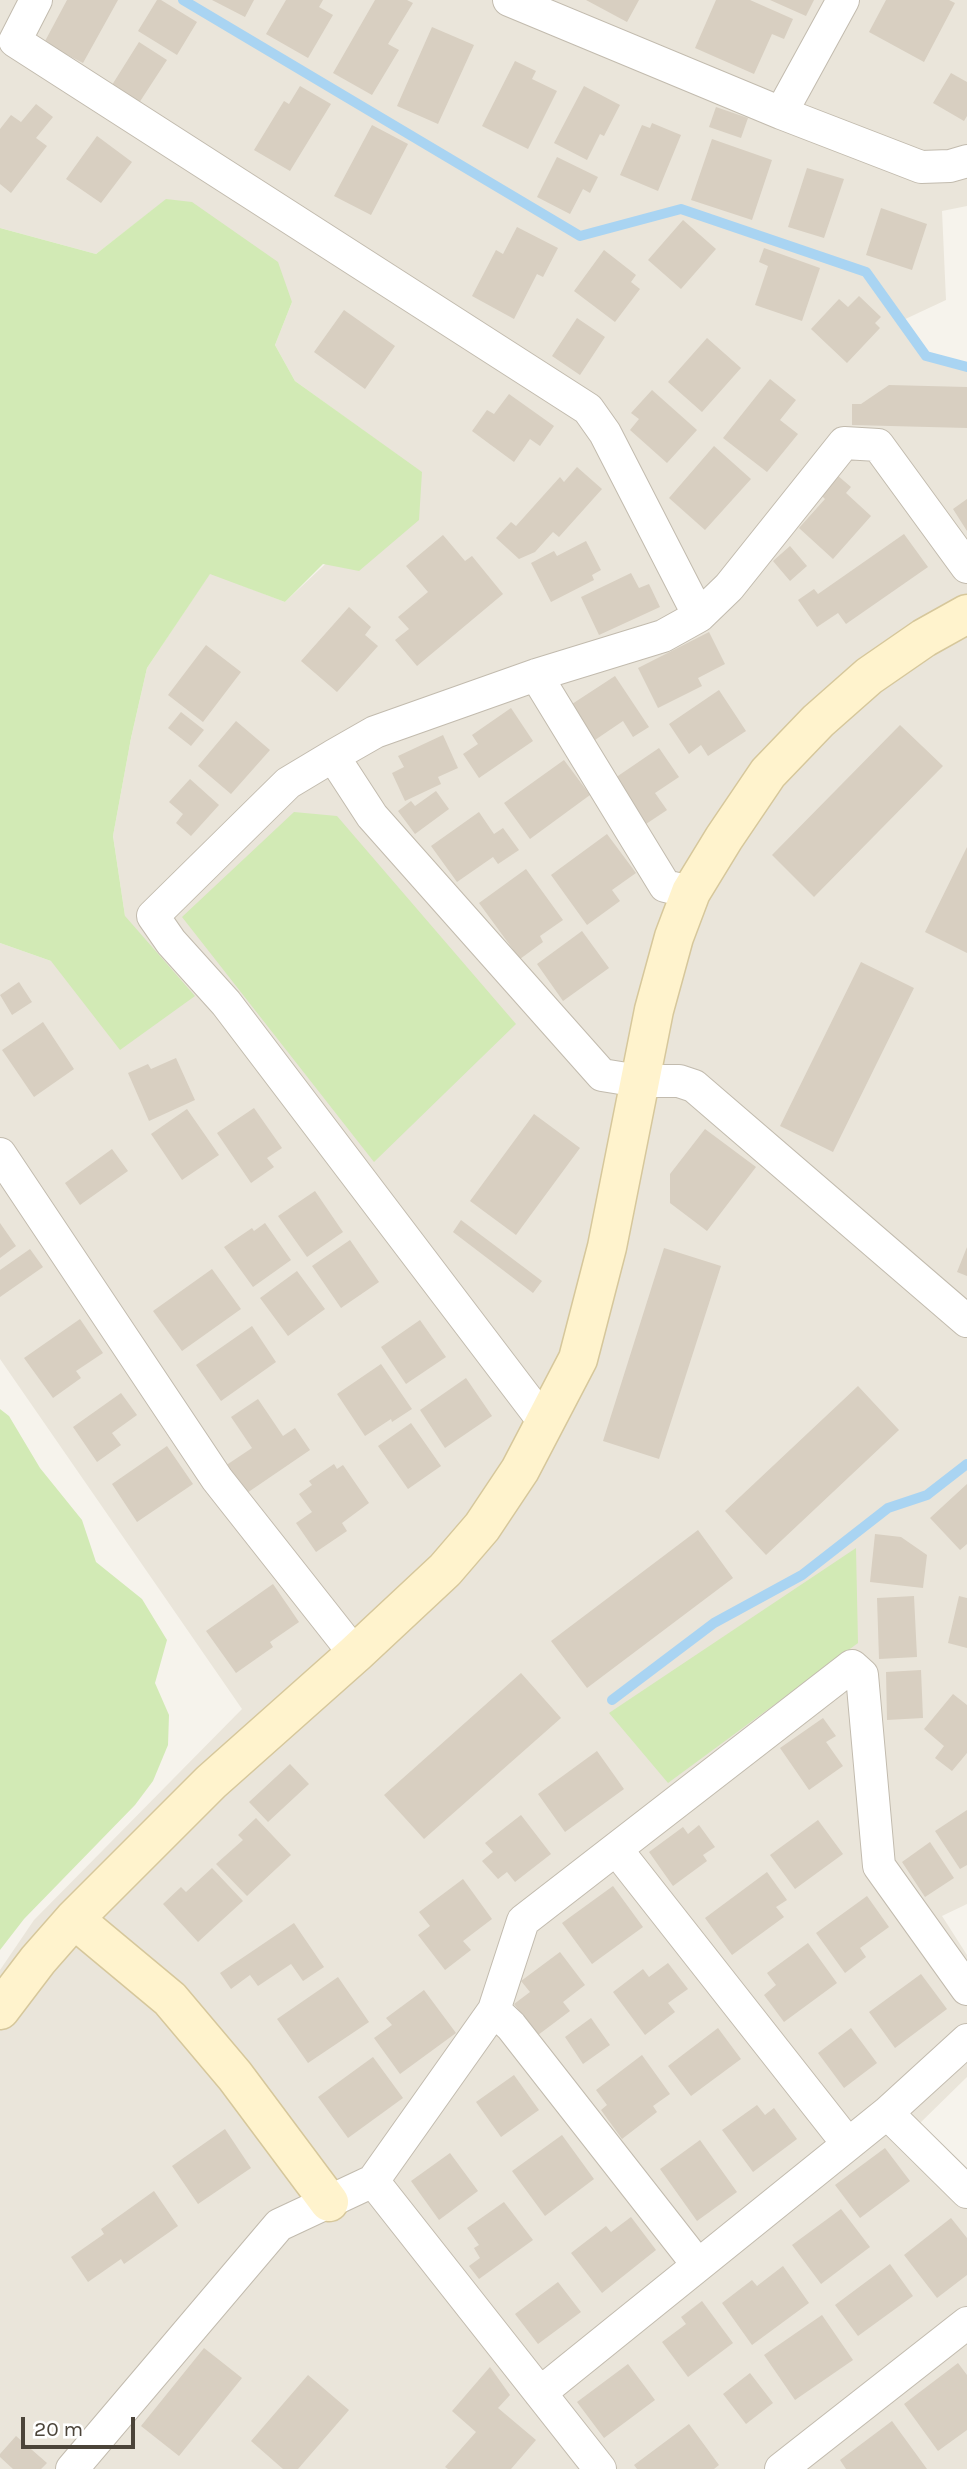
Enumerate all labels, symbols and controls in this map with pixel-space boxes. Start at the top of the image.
scale bar [24,2402,138,2446]
text: 20 m [34,2417,83,2441]

